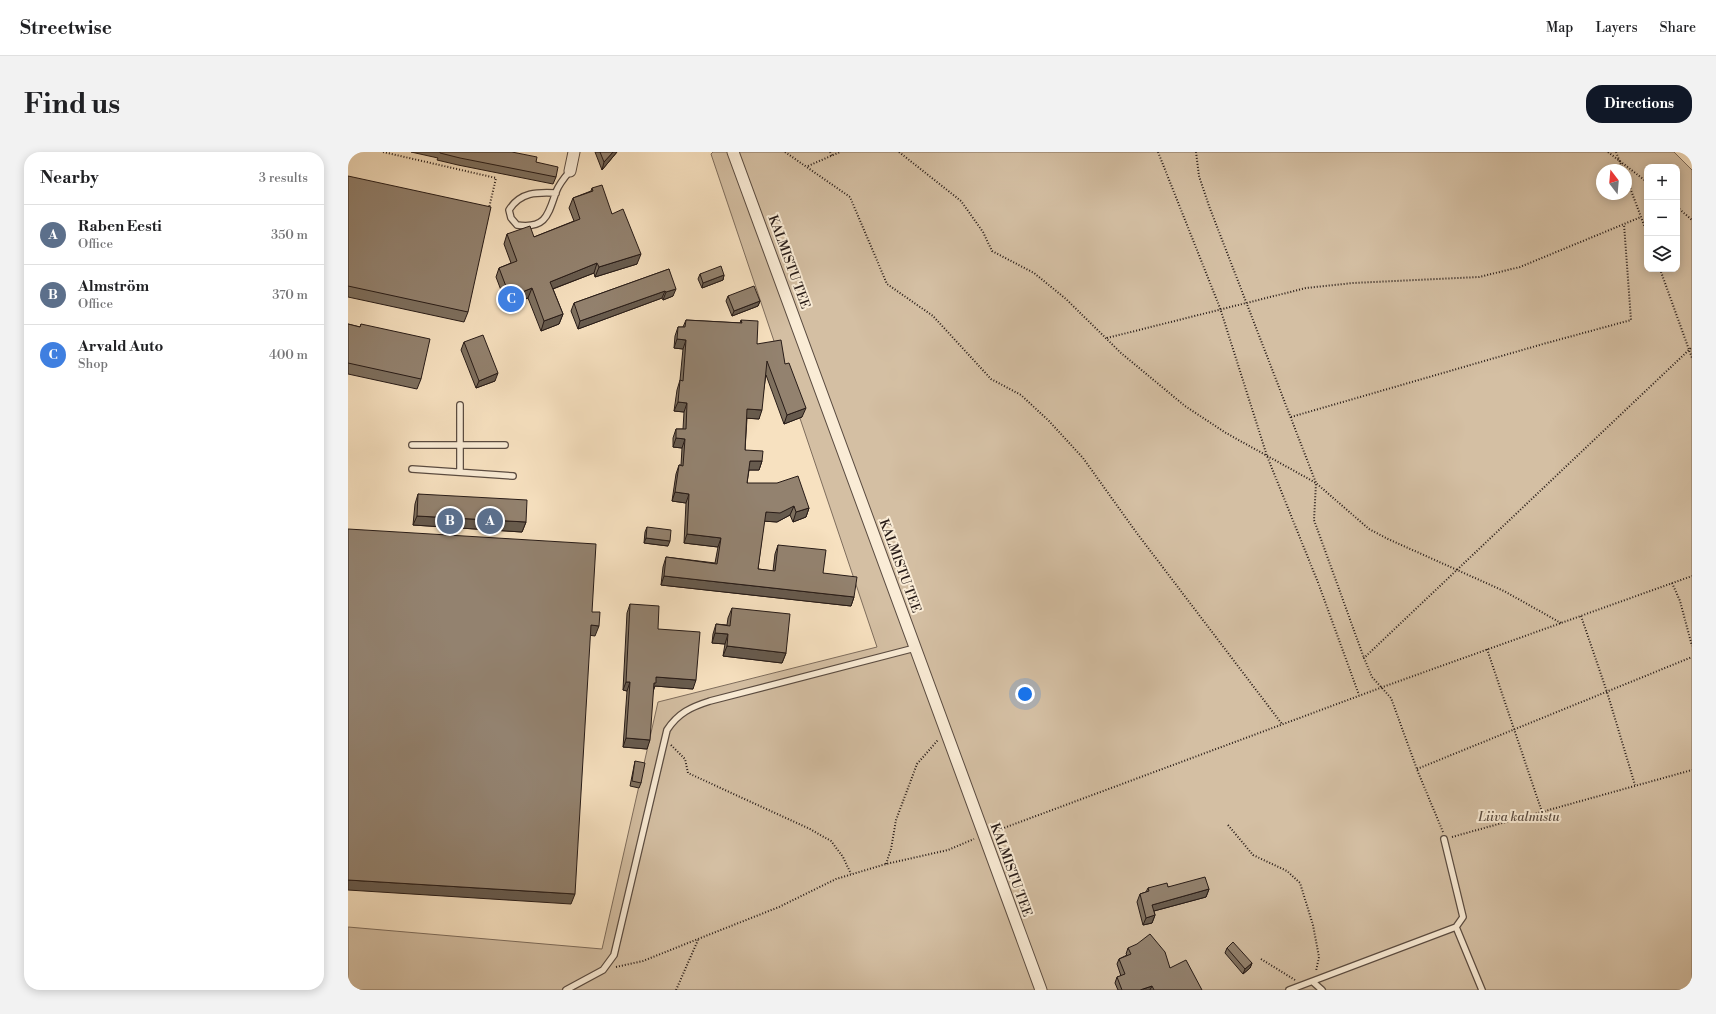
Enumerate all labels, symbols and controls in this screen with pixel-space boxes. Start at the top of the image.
text: Streetwise [20,16,112,40]
text: Map [1546,19,1573,37]
text: Layers [1595,19,1638,37]
text: Share [1660,19,1696,37]
button: Directions [1586,85,1692,123]
text: Find us [24,87,120,122]
north arrow [1596,164,1632,200]
map controls [1644,164,1680,272]
button: + [1644,164,1680,200]
text: Nearby [40,167,99,189]
text: 3 results [259,170,308,186]
button: − [1644,200,1680,236]
street label: KALMISTU TEE [765,213,813,311]
text: Raben Eesti [78,217,162,236]
text: A [48,227,58,243]
text: 350 m [271,227,308,243]
text: Office [78,236,113,252]
button: layers [1644,236,1680,272]
text: Almström [78,277,149,296]
pin: C [498,284,524,314]
text: B [48,287,58,303]
text: 370 m [272,287,308,303]
text: Office [78,296,113,312]
text: Arvald Auto [78,337,163,356]
text: C [48,347,58,363]
text: 400 m [269,347,308,363]
text: Shop [78,356,108,372]
pin: B [437,506,463,536]
pin: A [477,506,503,536]
street label: KALMISTU TEE [876,517,924,615]
your location [1015,684,1035,704]
park label: Liiva kalmistu [1477,809,1560,825]
street label: KALMISTU TEE [987,821,1035,919]

